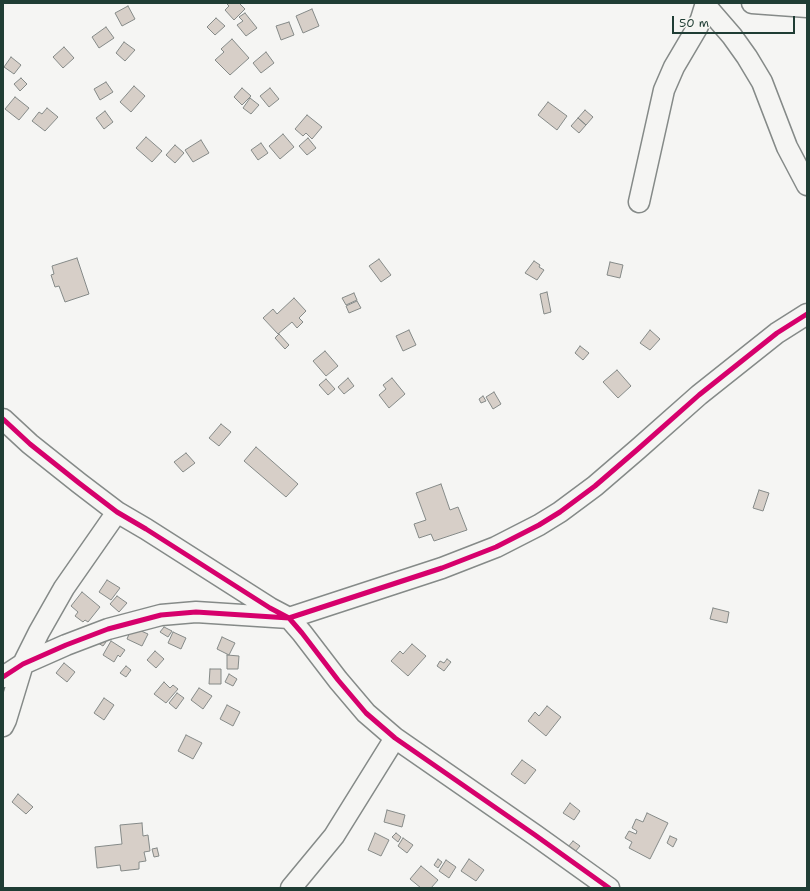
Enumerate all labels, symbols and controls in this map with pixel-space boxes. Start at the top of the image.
scale bar [674,8,797,34]
text: 50 m [679,15,709,31]

